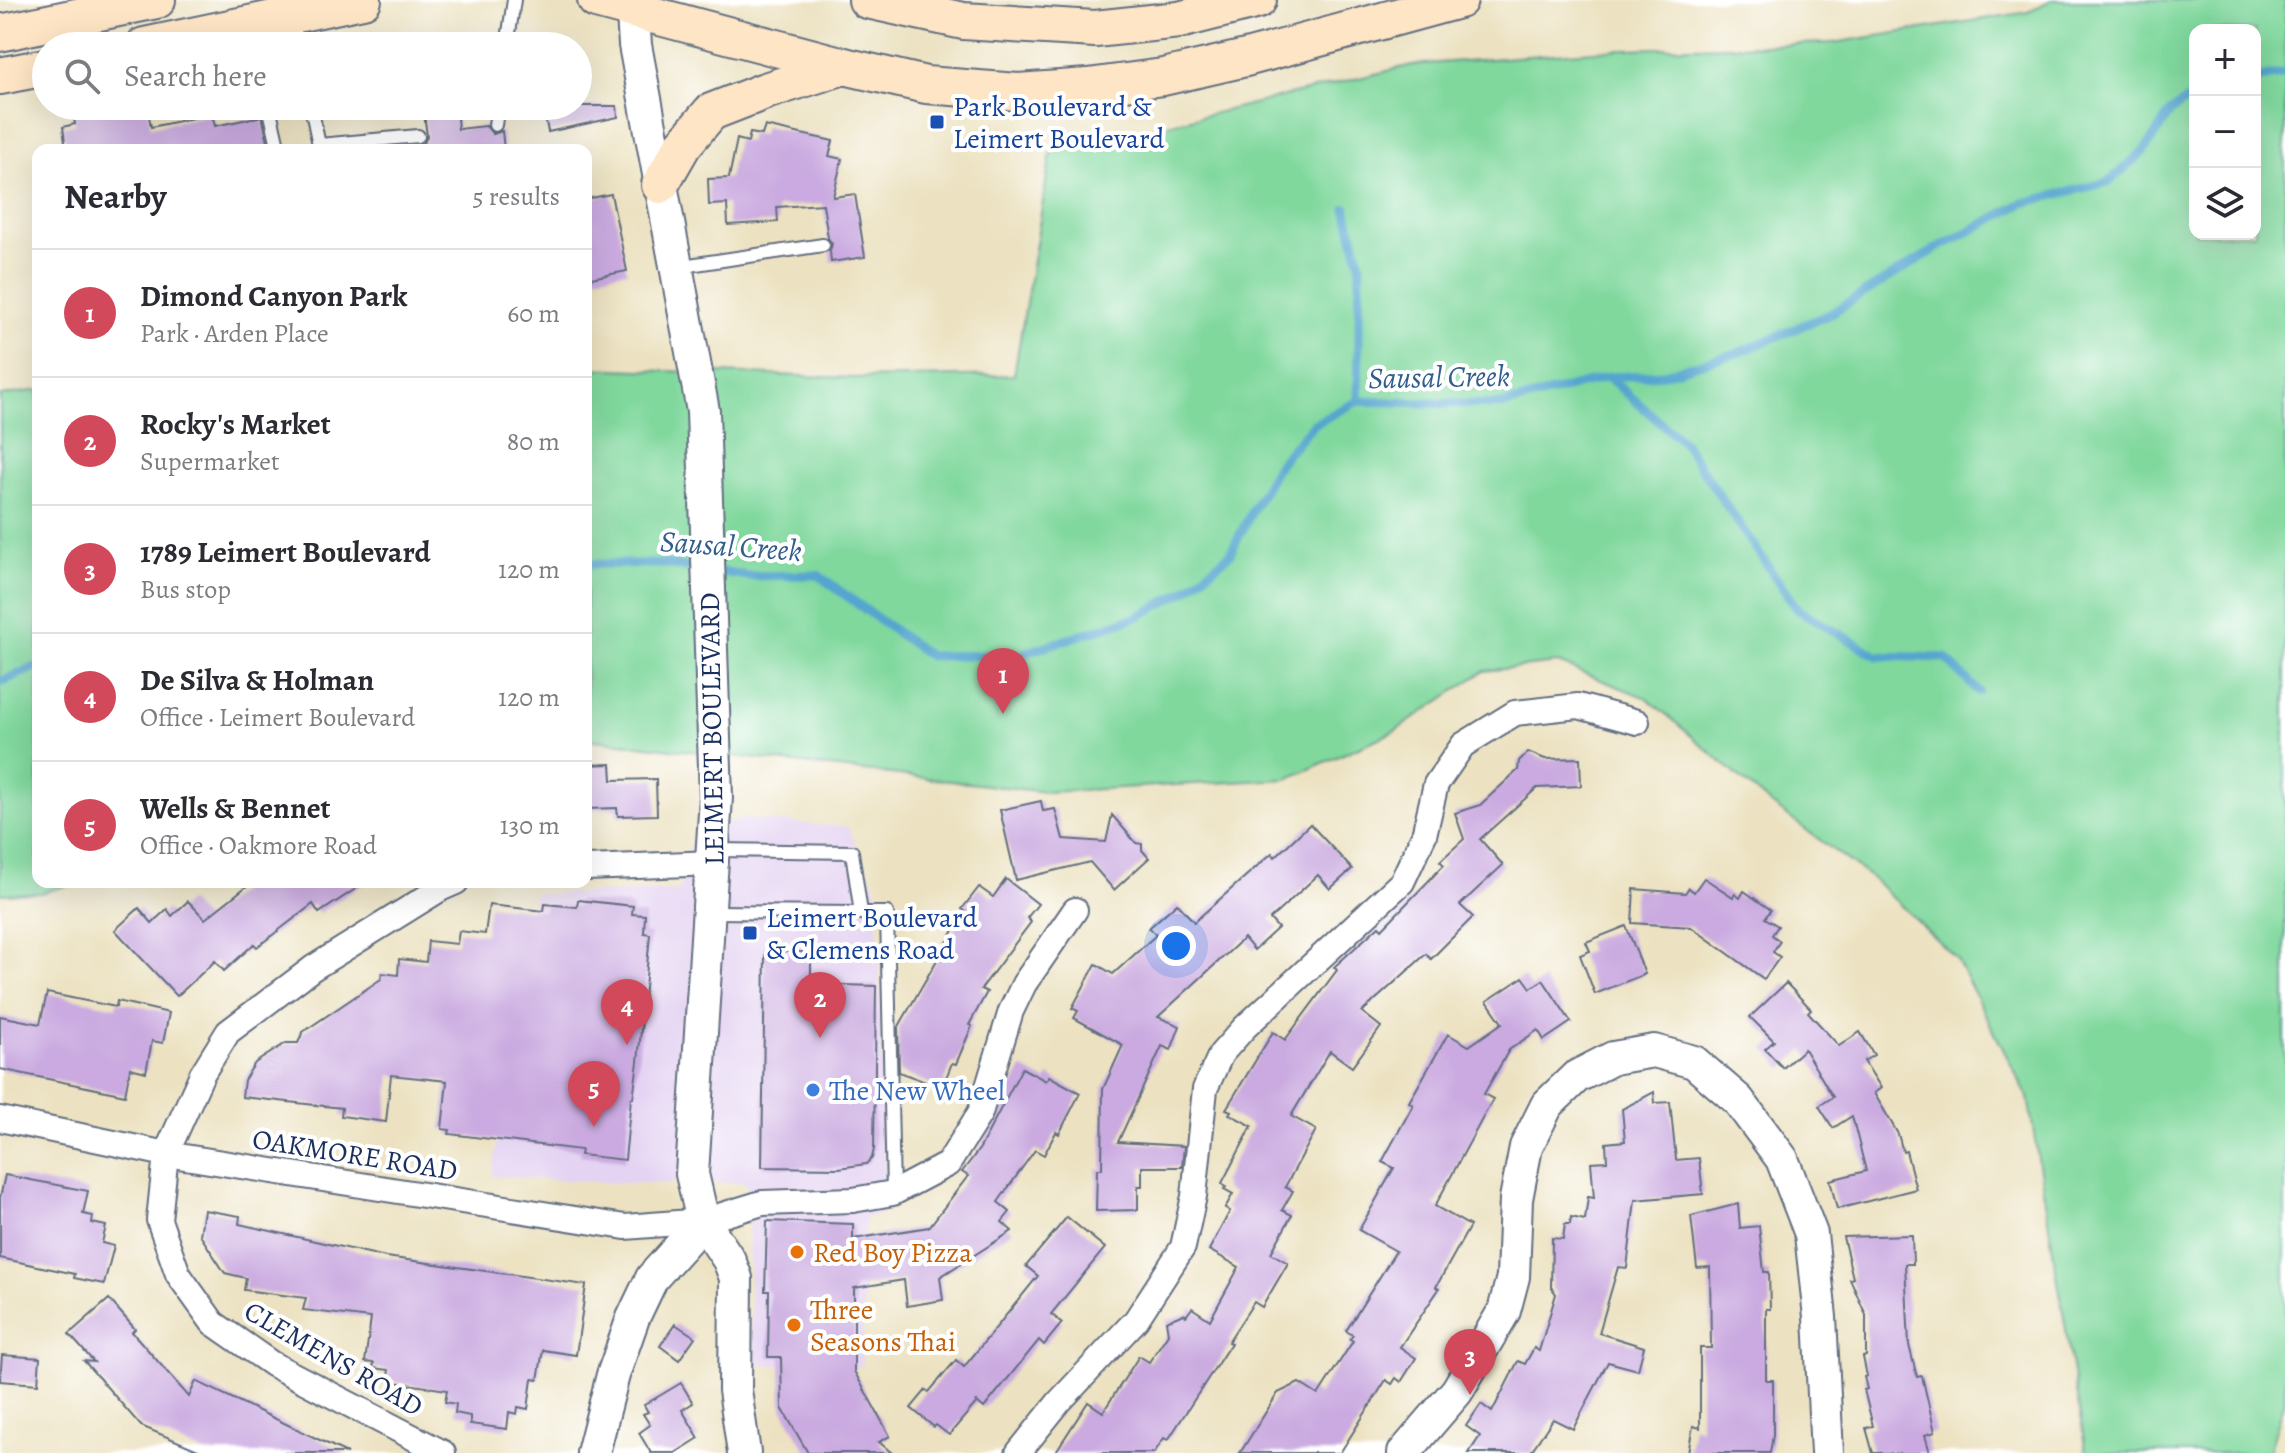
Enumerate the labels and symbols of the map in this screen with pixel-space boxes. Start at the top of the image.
place label: Park Boulevard & Leimert Boulevard [953,88,1165,158]
marker: Park Boulevard & Leimert Boulevard [928,113,946,131]
water label: Sausal Creek [1368,356,1510,398]
water label: Sausal Creek [659,521,803,571]
street label: LEIMERT BOULEVARD [691,592,733,866]
pin: 1 [977,648,1029,714]
place label: Leimert Boulevard & Clemens Road [766,899,978,969]
marker: Leimert Boulevard & Clemens Road [741,924,759,942]
your location [1156,926,1196,966]
pin: 2 [794,972,846,1038]
pin: 4 [601,979,653,1045]
pin: 5 [568,1061,620,1127]
place label: The New Wheel [829,1072,1005,1110]
marker: The New Wheel [804,1081,822,1099]
street label: OAKMORE ROAD [250,1120,460,1190]
place label: Red Boy Pizza [813,1234,972,1272]
marker: Red Boy Pizza [788,1243,806,1261]
place label: Three Seasons Thai [810,1291,956,1361]
street label: CLEMENS ROAD [237,1292,430,1425]
marker: Three Seasons Thai [785,1316,803,1334]
pin: 3 [1444,1329,1496,1395]

